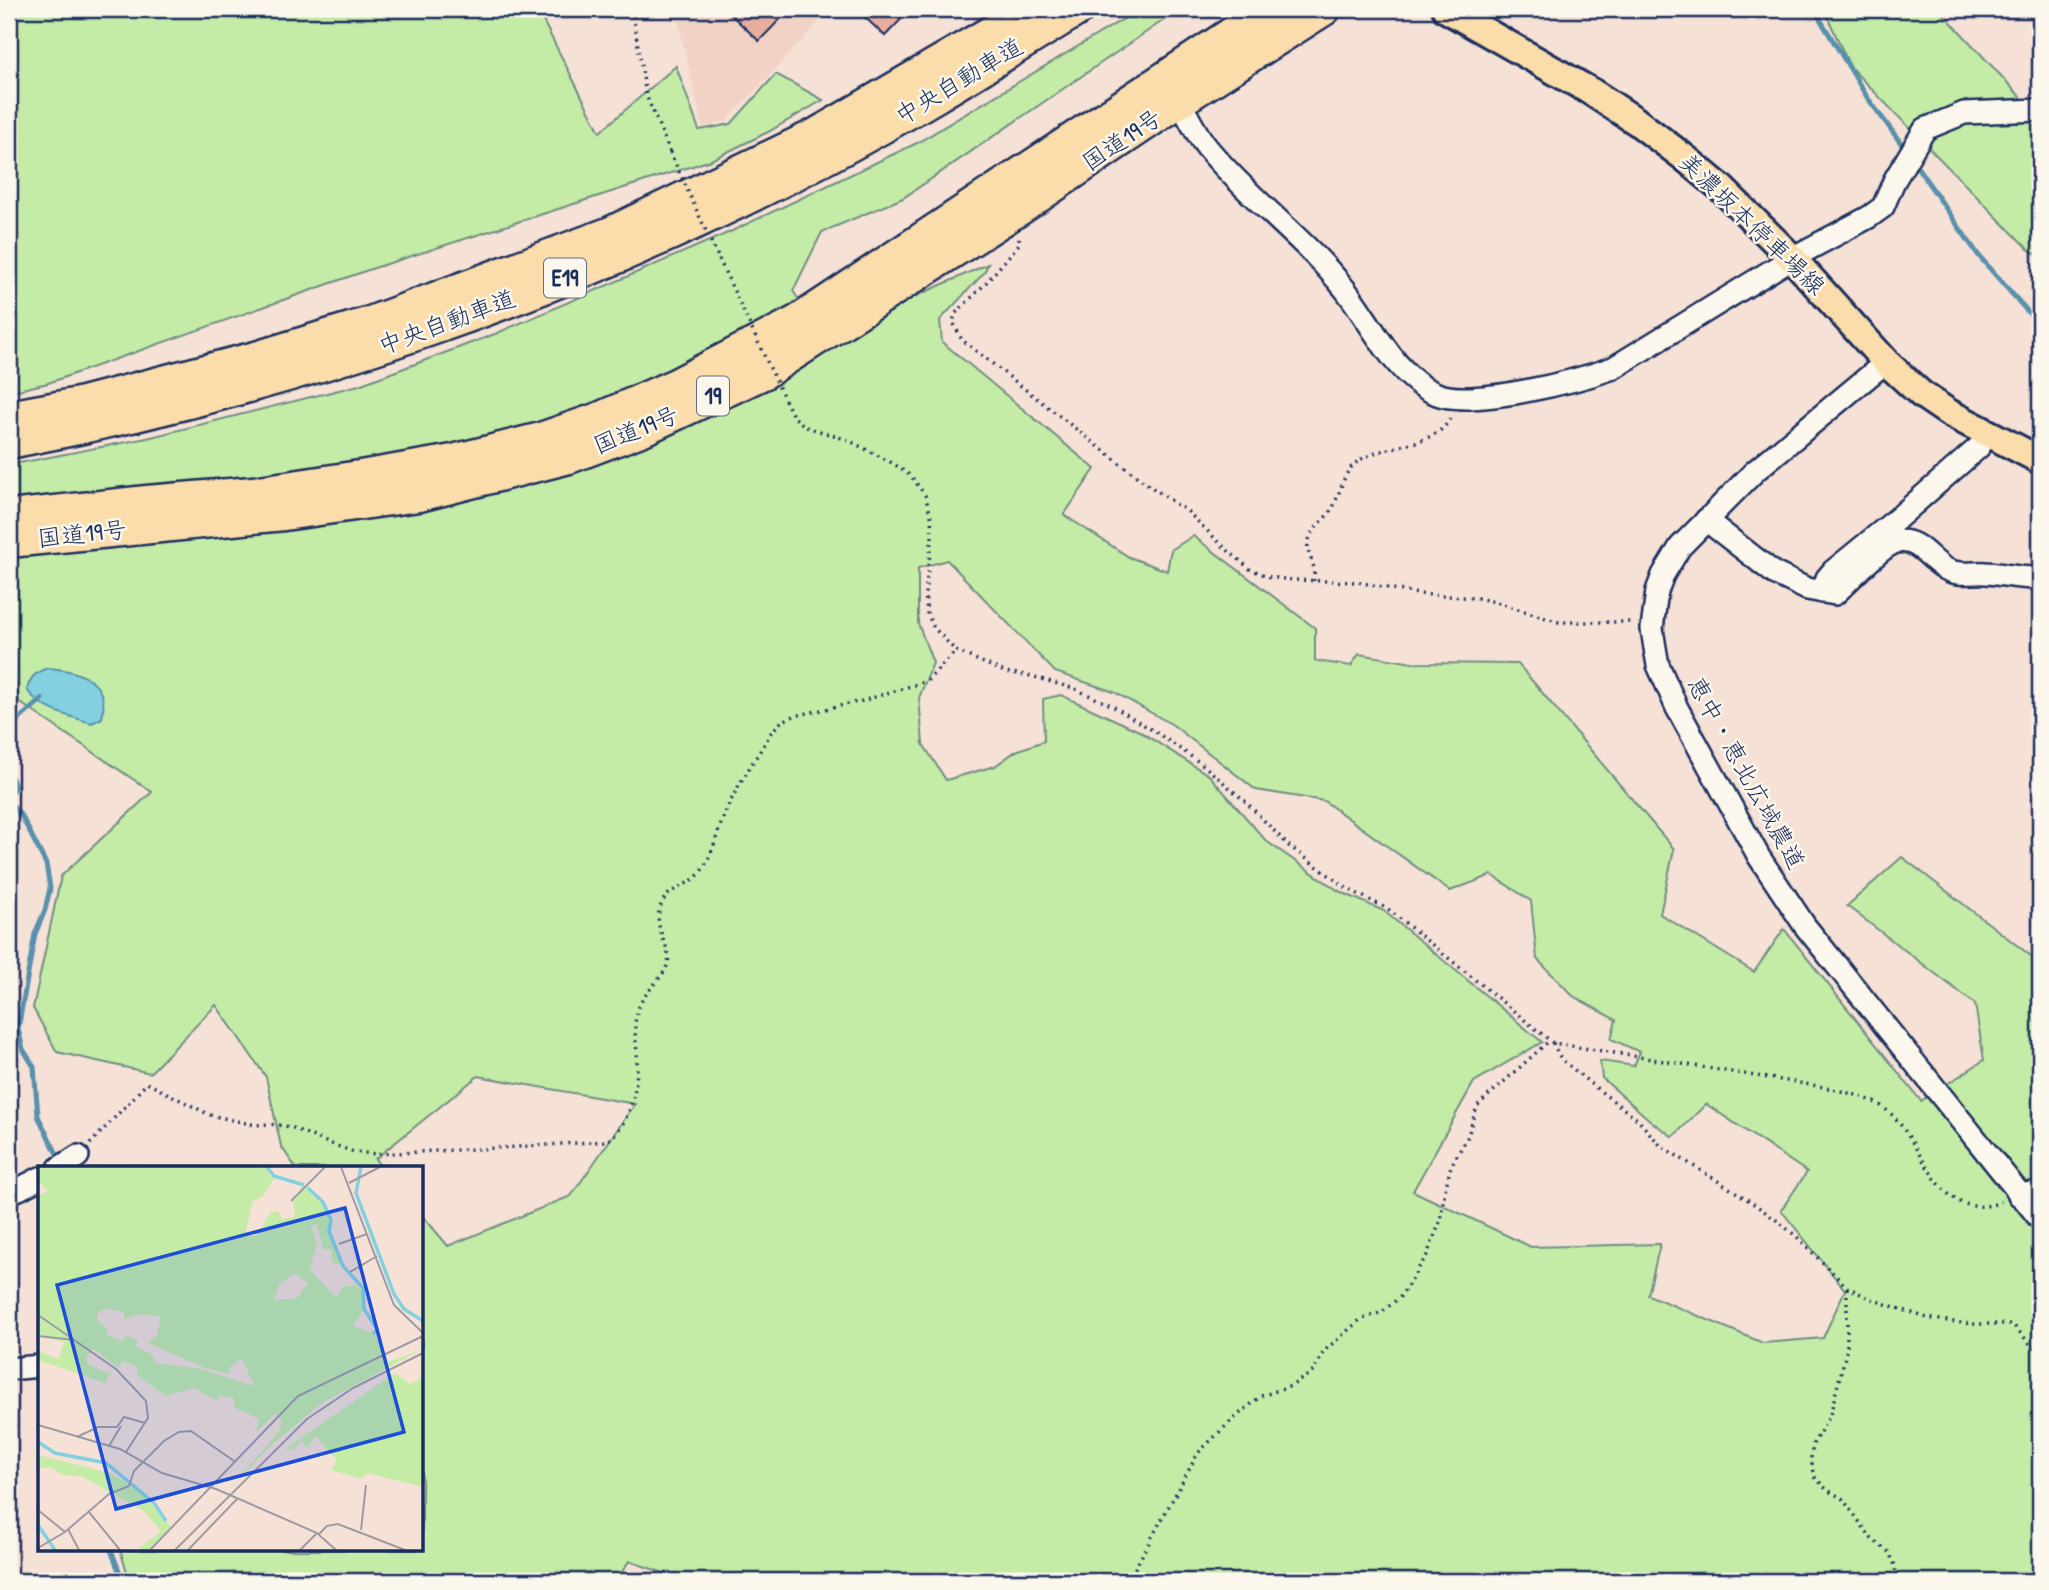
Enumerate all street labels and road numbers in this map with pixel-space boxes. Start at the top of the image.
street label: 中央自動車道 [889,29,1028,131]
street label: 国道19号 [1075,101,1168,177]
street label: 美濃坂本停車場線 [1673,145,1833,301]
road number: E19 [544,258,586,298]
street label: 中央自動車道 [374,281,520,361]
road number: 19 [697,376,729,416]
street label: 国道19号 [588,397,683,461]
street label: 国道19号 [36,512,128,554]
street label: 恵中・恵北広域農道 [1681,670,1813,875]

